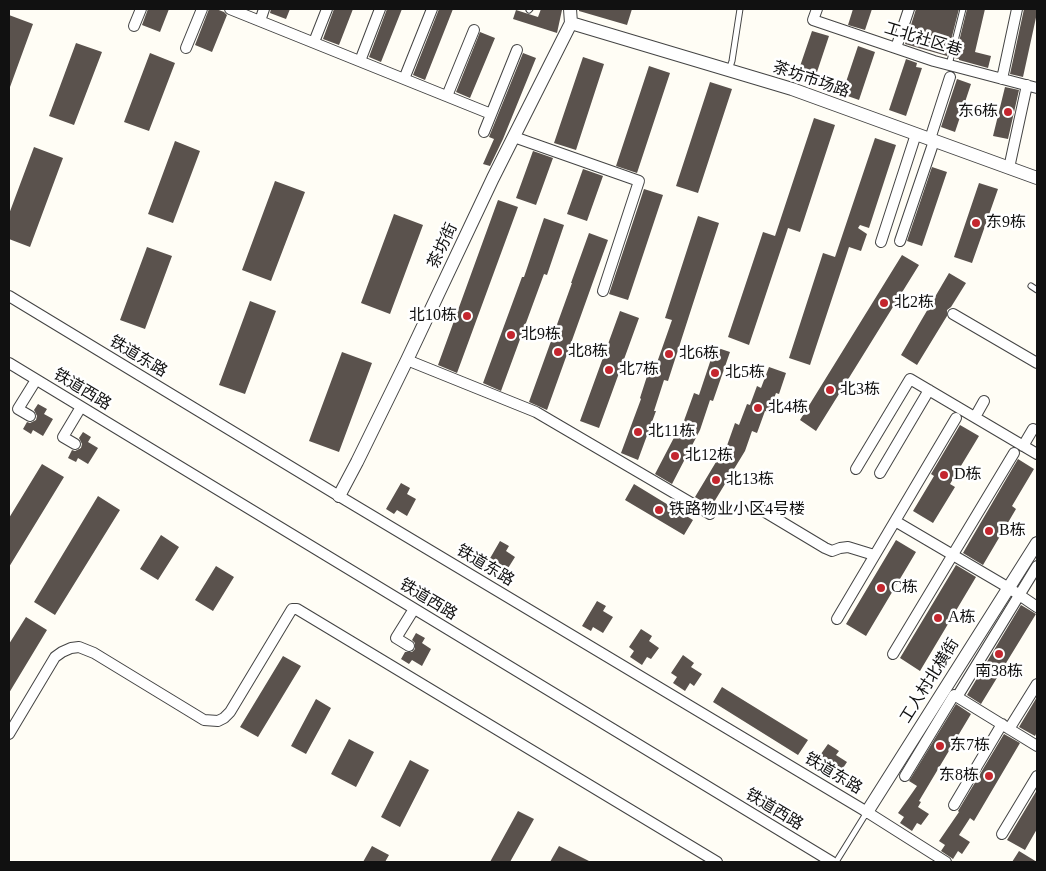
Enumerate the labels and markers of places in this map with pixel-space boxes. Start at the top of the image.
place label: 东6栋 [958,102,998,122]
marker: 东6栋 [1002,106,1014,118]
place label: 东9栋 [986,213,1026,233]
marker: 东9栋 [970,217,982,229]
place label: 北2栋 [894,293,934,313]
marker: 北2栋 [878,297,890,309]
place label: 北10栋 [409,306,457,326]
marker: 北10栋 [461,310,473,322]
place label: 北9栋 [521,325,561,345]
marker: 北9栋 [505,329,517,341]
place label: 北8栋 [568,342,608,362]
place label: 北6栋 [679,344,719,364]
marker: 北8栋 [552,346,564,358]
marker: 北6栋 [663,348,675,360]
place label: 北7栋 [619,360,659,380]
place label: 北5栋 [725,363,765,383]
marker: 北7栋 [603,364,615,376]
marker: 北5栋 [709,367,721,379]
place label: 北3栋 [840,380,880,400]
marker: 北3栋 [824,384,836,396]
place label: 北4栋 [768,398,808,418]
marker: 北4栋 [752,402,764,414]
place label: 北11栋 [648,422,695,442]
marker: 北11栋 [632,426,644,438]
place label: 北12栋 [685,446,733,466]
marker: 北12栋 [669,450,681,462]
place label: D栋 [954,465,982,485]
marker: D栋 [938,469,950,481]
place label: 北13栋 [726,470,774,490]
marker: 北13栋 [710,474,722,486]
place label: 铁路物业小区4号楼 [669,500,805,520]
marker: 铁路物业小区4号楼 [653,504,665,516]
place label: B栋 [999,521,1026,541]
marker: B栋 [983,525,995,537]
place label: C栋 [891,578,918,598]
marker: C栋 [875,582,887,594]
place label: A栋 [948,608,976,628]
marker: A栋 [932,612,944,624]
marker: 南38栋 [993,648,1005,660]
place label: 南38栋 [975,662,1023,682]
place label: 东7栋 [950,736,990,756]
marker: 东7栋 [934,740,946,752]
place label: 东8栋 [939,766,979,786]
marker: 东8栋 [983,770,995,782]

